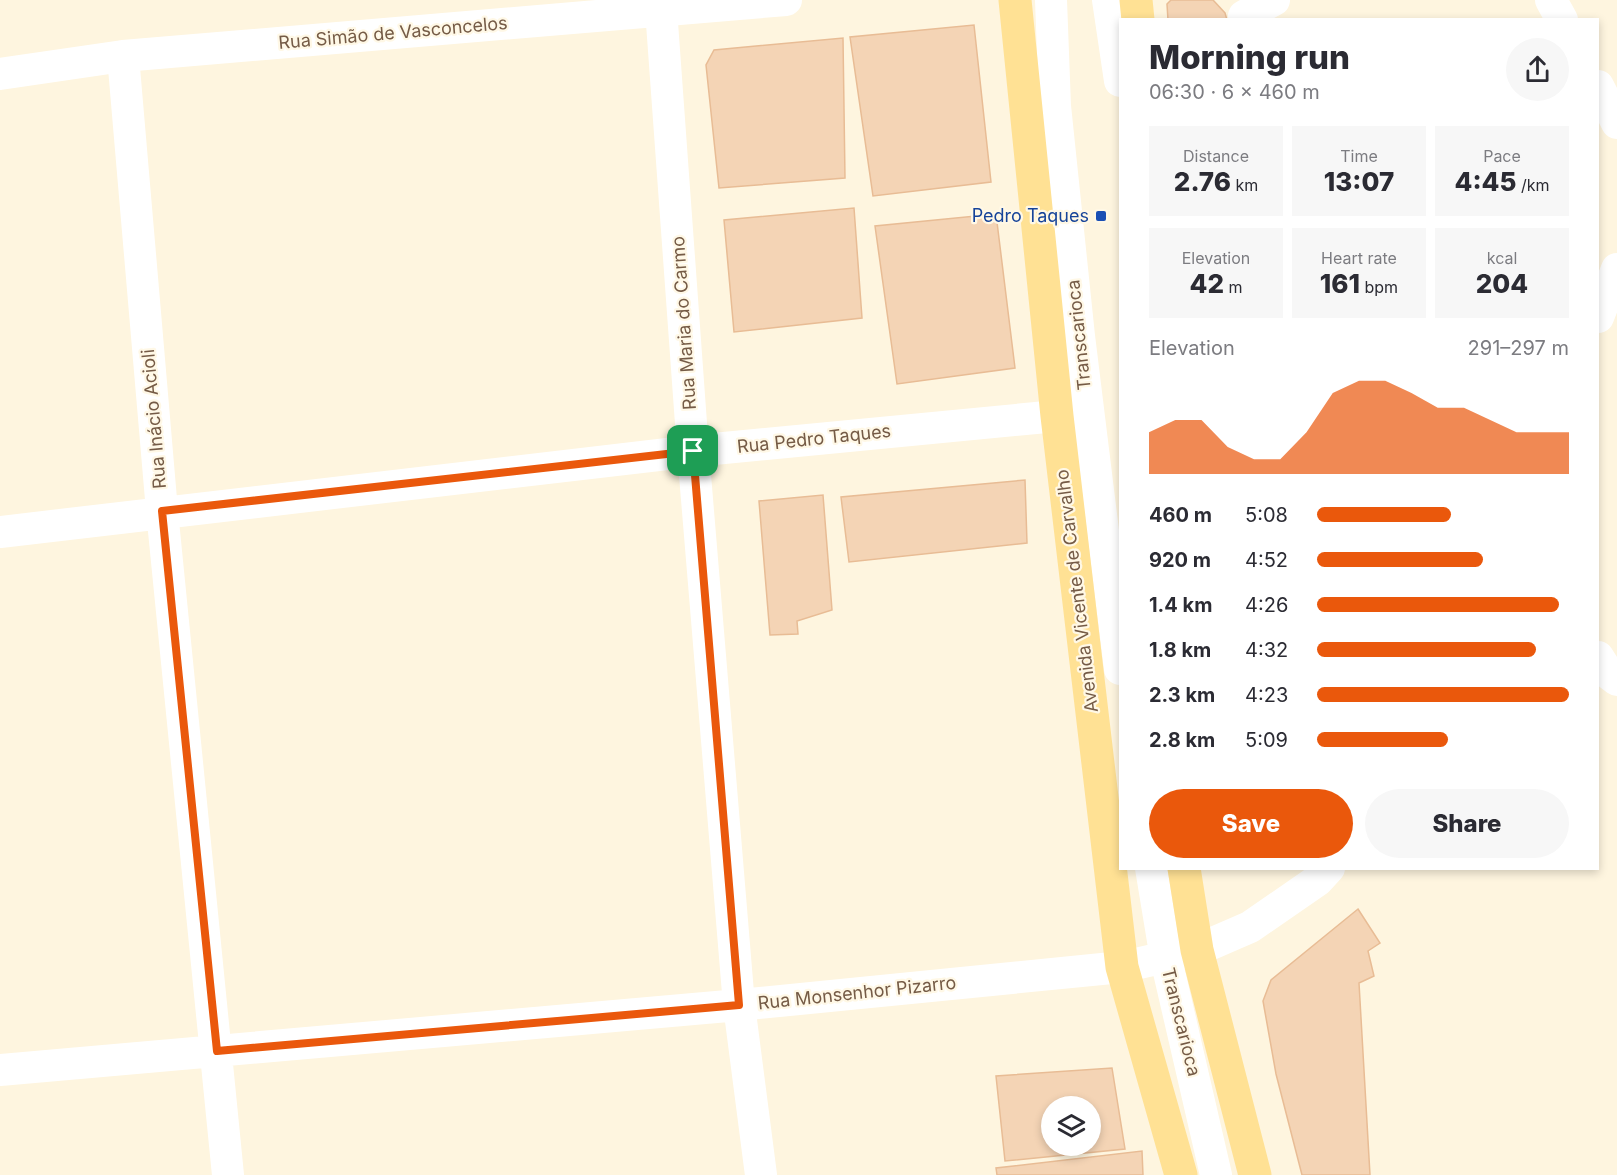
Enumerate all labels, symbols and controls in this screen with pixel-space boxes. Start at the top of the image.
street label: Rua Simão de Vasconcelos [278,12,508,53]
text: Morning run [1149,37,1350,77]
button: share [1506,38,1569,101]
text: 06:30 · 6 × 460 m [1149,80,1320,104]
text: Distance [1183,146,1249,166]
text: Time [1340,146,1378,166]
text: Pace [1483,146,1521,166]
text: 2.76 [1174,166,1231,197]
text: 13:07 [1324,166,1394,197]
text: 4:45 [1455,166,1516,197]
text: km [1231,175,1258,195]
text: /km [1516,175,1549,195]
place label: Pedro Taques [972,205,1089,226]
marker: Pedro Taques [1094,209,1108,223]
street label: Rua Maria do Carmo [667,235,700,411]
text: Elevation [1182,248,1250,268]
text: Heart rate [1321,248,1397,268]
text: kcal [1487,248,1517,268]
text: 42 [1190,268,1224,299]
text: 161 [1320,268,1360,299]
text: 204 [1476,268,1528,299]
text: m [1224,277,1243,297]
text: bpm [1360,277,1398,297]
street label: Transcarioca [1062,279,1095,391]
text: Elevation [1149,336,1235,360]
text: 291–297 m [1468,336,1569,360]
street label: Rua Inácio Acioli [137,348,170,490]
street label: Rua Pedro Taques [736,420,892,457]
pin [667,425,718,476]
icon: arrive [676,434,709,467]
street label: Avenida Vicente de Carvalho [1051,468,1102,714]
text: 460 m [1149,503,1212,527]
text: 5:08 [1245,503,1288,527]
text: 920 m [1149,548,1211,572]
text: 4:52 [1245,548,1288,572]
text: 1.4 km [1149,593,1212,617]
text: 4:26 [1245,593,1288,617]
text: 1.8 km [1149,638,1211,662]
text: 4:32 [1245,638,1288,662]
text: 2.3 km [1149,683,1215,707]
text: 4:23 [1245,683,1288,707]
text: 2.8 km [1149,728,1215,752]
text: 5:09 [1245,728,1288,752]
button: Save [1149,789,1353,858]
button: Share [1365,789,1569,858]
street label: Transcarioca [1158,966,1205,1078]
street label: Rua Monsenhor Pizarro [757,972,957,1013]
map controls [1041,1096,1101,1156]
button: layers [1041,1096,1101,1156]

